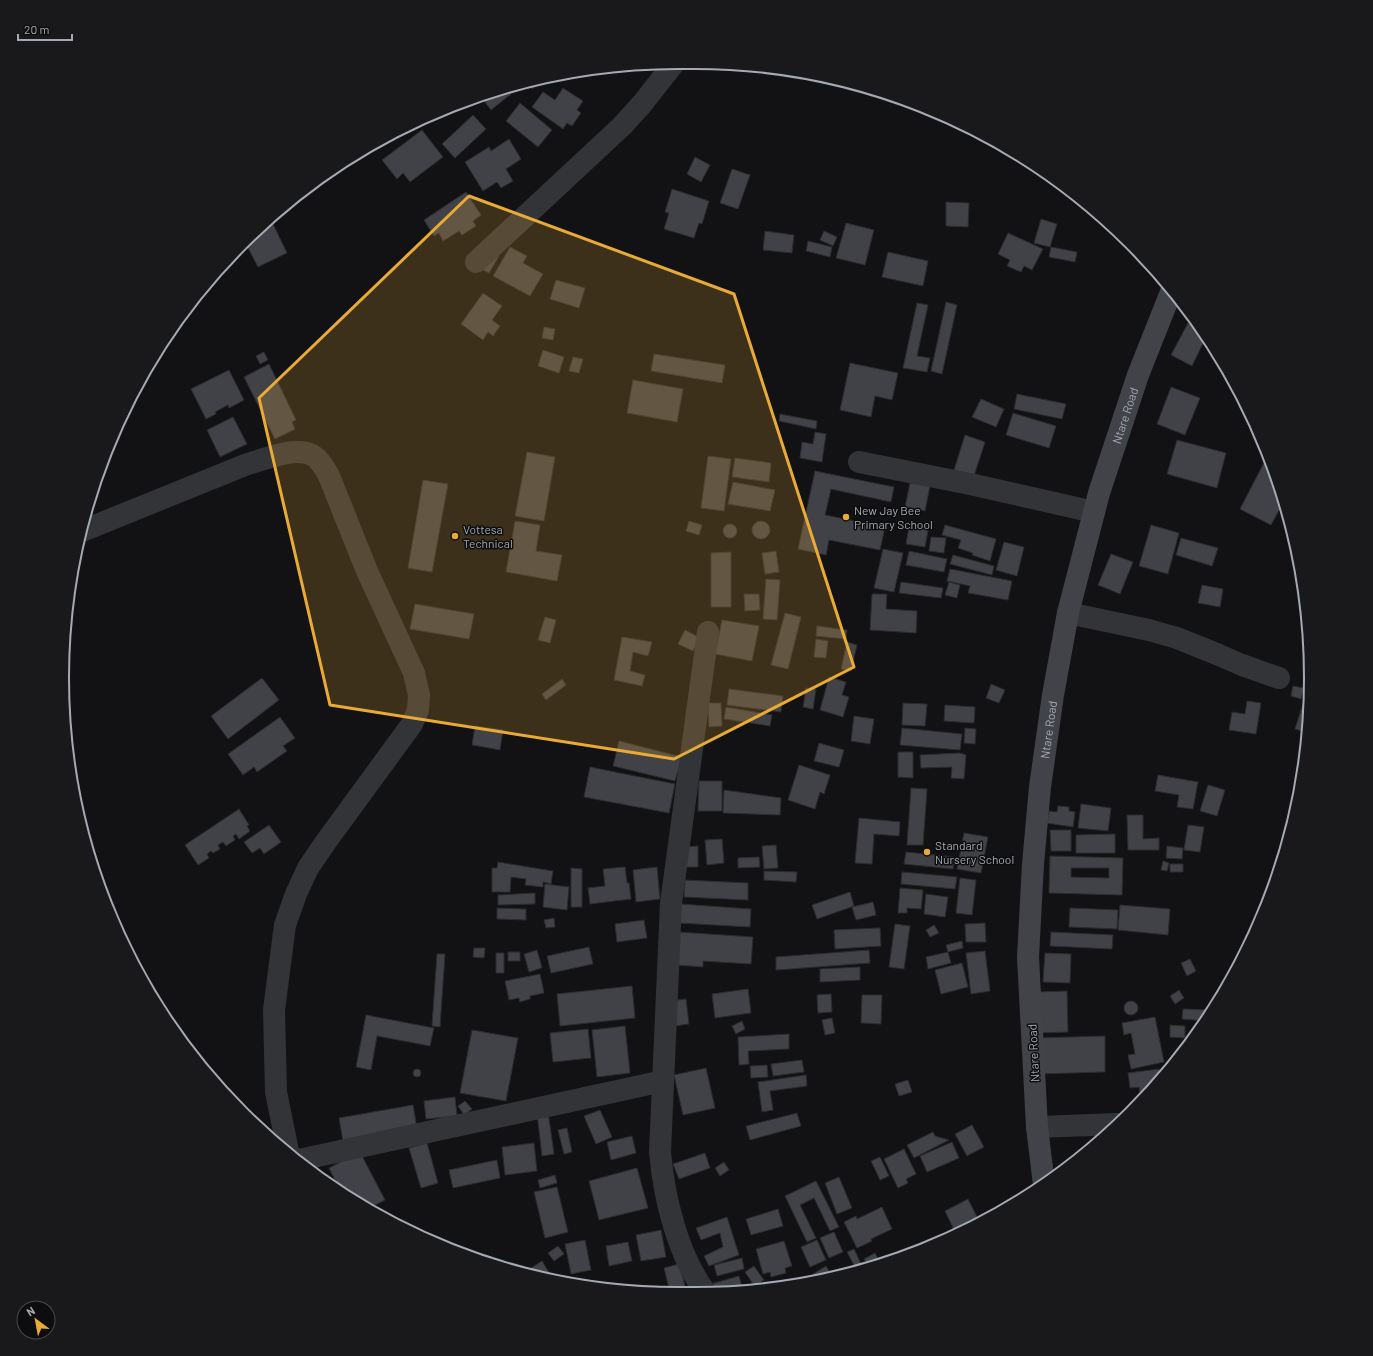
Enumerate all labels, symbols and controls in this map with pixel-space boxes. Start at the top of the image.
scale bar [18,16,72,42]
text: 20 m [24,22,50,36]
street label: Ntare Road [1109,386,1140,445]
place label: New Jay Bee Primary School [854,503,933,531]
marker: New Jay Bee Primary School [841,512,851,522]
place label: Vottesa Technical [463,522,513,550]
marker: Vottesa Technical [450,531,460,541]
street label: Ntare Road [1037,700,1059,760]
place label: Standard Nursery School [935,838,1014,866]
marker: Standard Nursery School [922,847,932,857]
street label: Ntare Road [1024,1024,1042,1082]
north arrow [16,1300,56,1340]
text: N [24,1304,37,1319]

